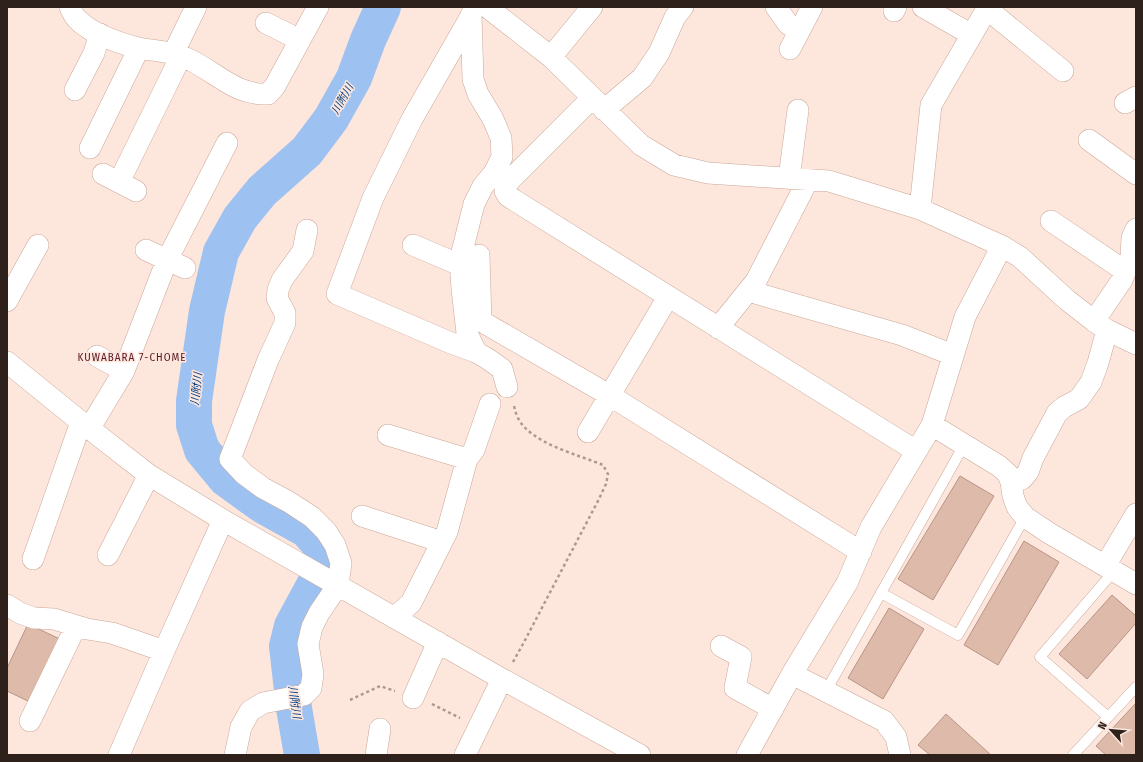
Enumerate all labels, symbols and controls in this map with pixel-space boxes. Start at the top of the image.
water label: 川附川 [329,81,357,117]
district label: KUWABARA 7-CHOME [78,351,186,364]
water label: 川附川 [188,371,205,406]
water label: 川附川 [286,685,303,720]
north arrow [1091,710,1131,750]
text: N [1095,720,1110,732]

